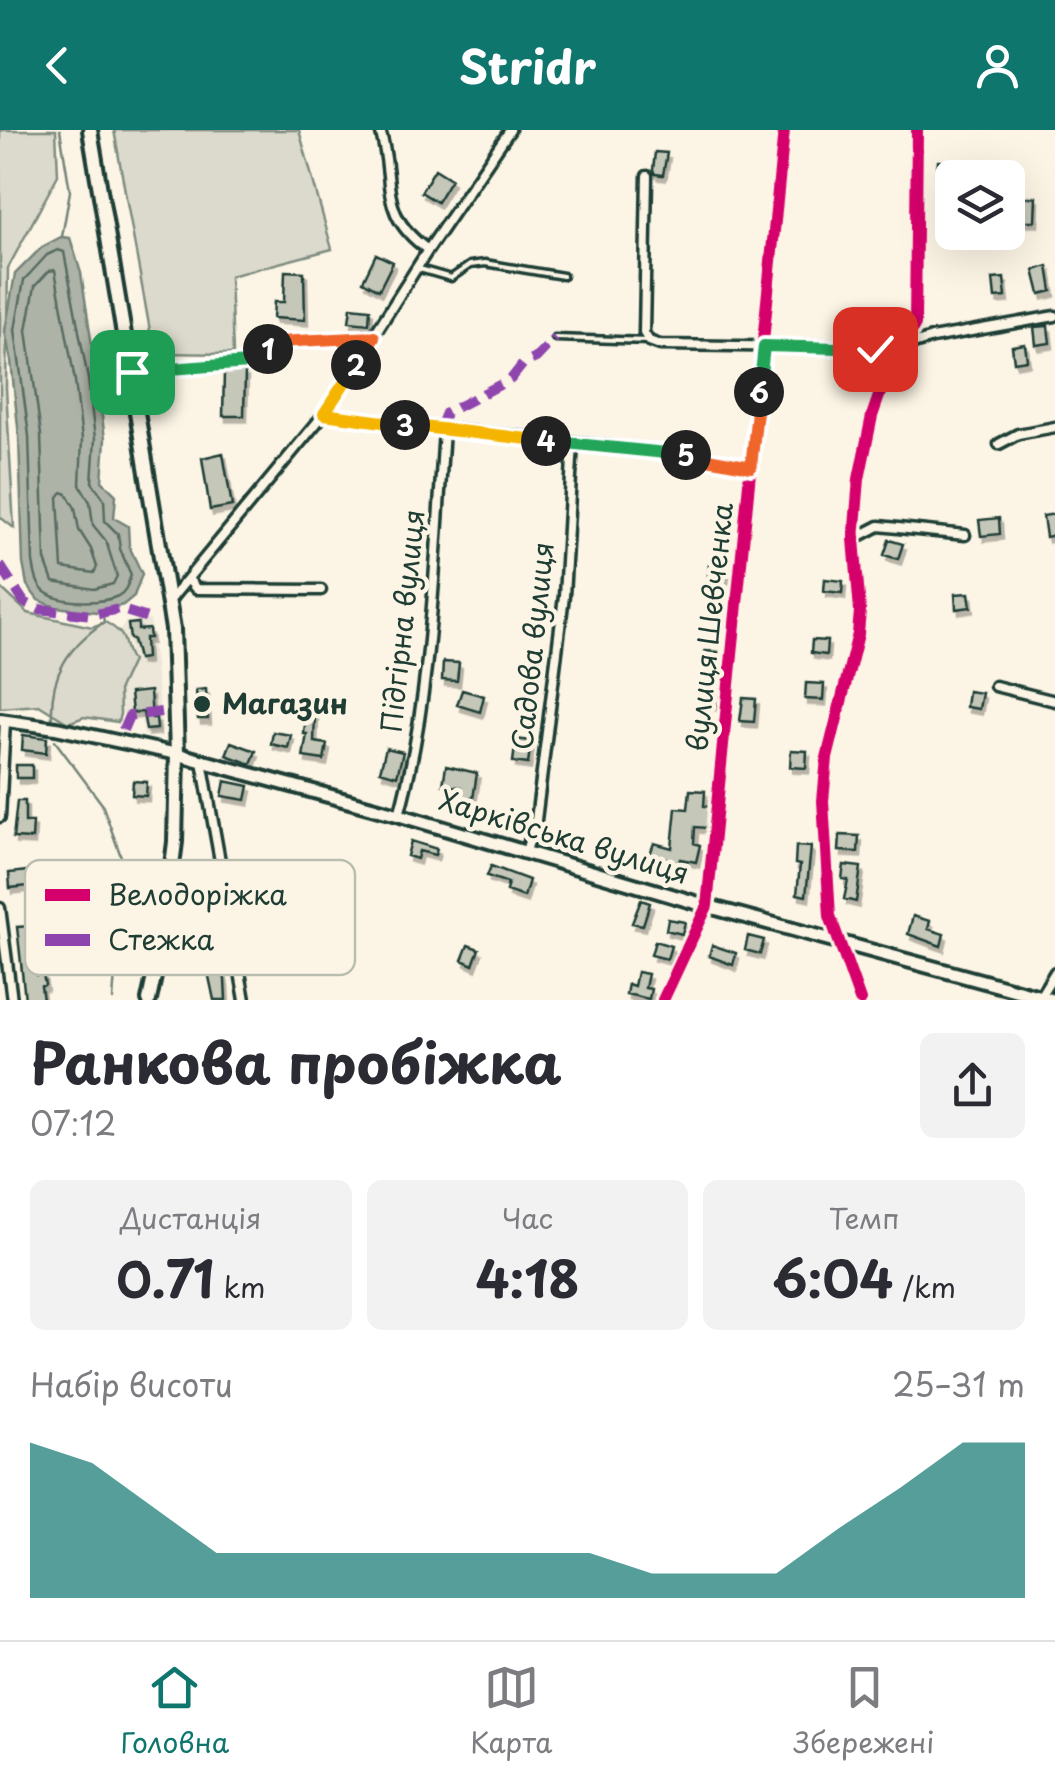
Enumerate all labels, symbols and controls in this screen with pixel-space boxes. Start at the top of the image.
text: Stridr [459,31,596,99]
icon: back [30,38,85,93]
icon: person [970,38,1025,93]
map controls [935,160,1025,250]
button: layers [935,160,1025,250]
pin [833,307,918,392]
icon: check [848,322,903,377]
pin: 1 [243,324,293,374]
text: 1 [261,327,275,370]
pin [90,330,175,415]
pin: 2 [331,340,381,390]
text: 2 [346,343,366,386]
icon: arrive [105,345,160,400]
pin: 6 [734,367,784,417]
text: 6 [749,370,769,413]
pin: 3 [380,400,430,450]
text: 3 [396,403,414,446]
pin: 4 [521,416,571,466]
text: 4 [536,419,556,462]
pin: 5 [661,430,711,480]
text: 5 [677,433,695,476]
street label: вулиця Шевченка [674,500,743,753]
street label: Підгірна вулиця [368,507,435,734]
street label: Садова вулиця [499,540,564,752]
place label: Магазин [222,681,348,724]
marker: Магазин [191,693,213,715]
street label: Харківська вулиця [434,777,695,894]
legend [25,860,355,975]
text: Велодоріжка [108,872,287,915]
text: Стежка [108,917,214,960]
text: Ранкова пробіжка [30,1020,562,1103]
button: share [920,1033,1025,1138]
text: 07:12 [30,1099,116,1147]
text: Дистанція [120,1196,261,1239]
text: Час [502,1196,553,1239]
text: Темп [829,1196,900,1239]
text: 0.71 [116,1239,214,1315]
text: 4:18 [476,1239,579,1315]
text: 6:04 [772,1239,893,1315]
text: km [214,1265,266,1308]
text: /km [893,1265,956,1308]
text: Набір висоти [30,1360,233,1408]
text: 25–31 m [892,1360,1025,1408]
tab: Головна [121,1660,229,1763]
tab: Карта [470,1660,553,1763]
tab: Збережені [794,1660,934,1763]

